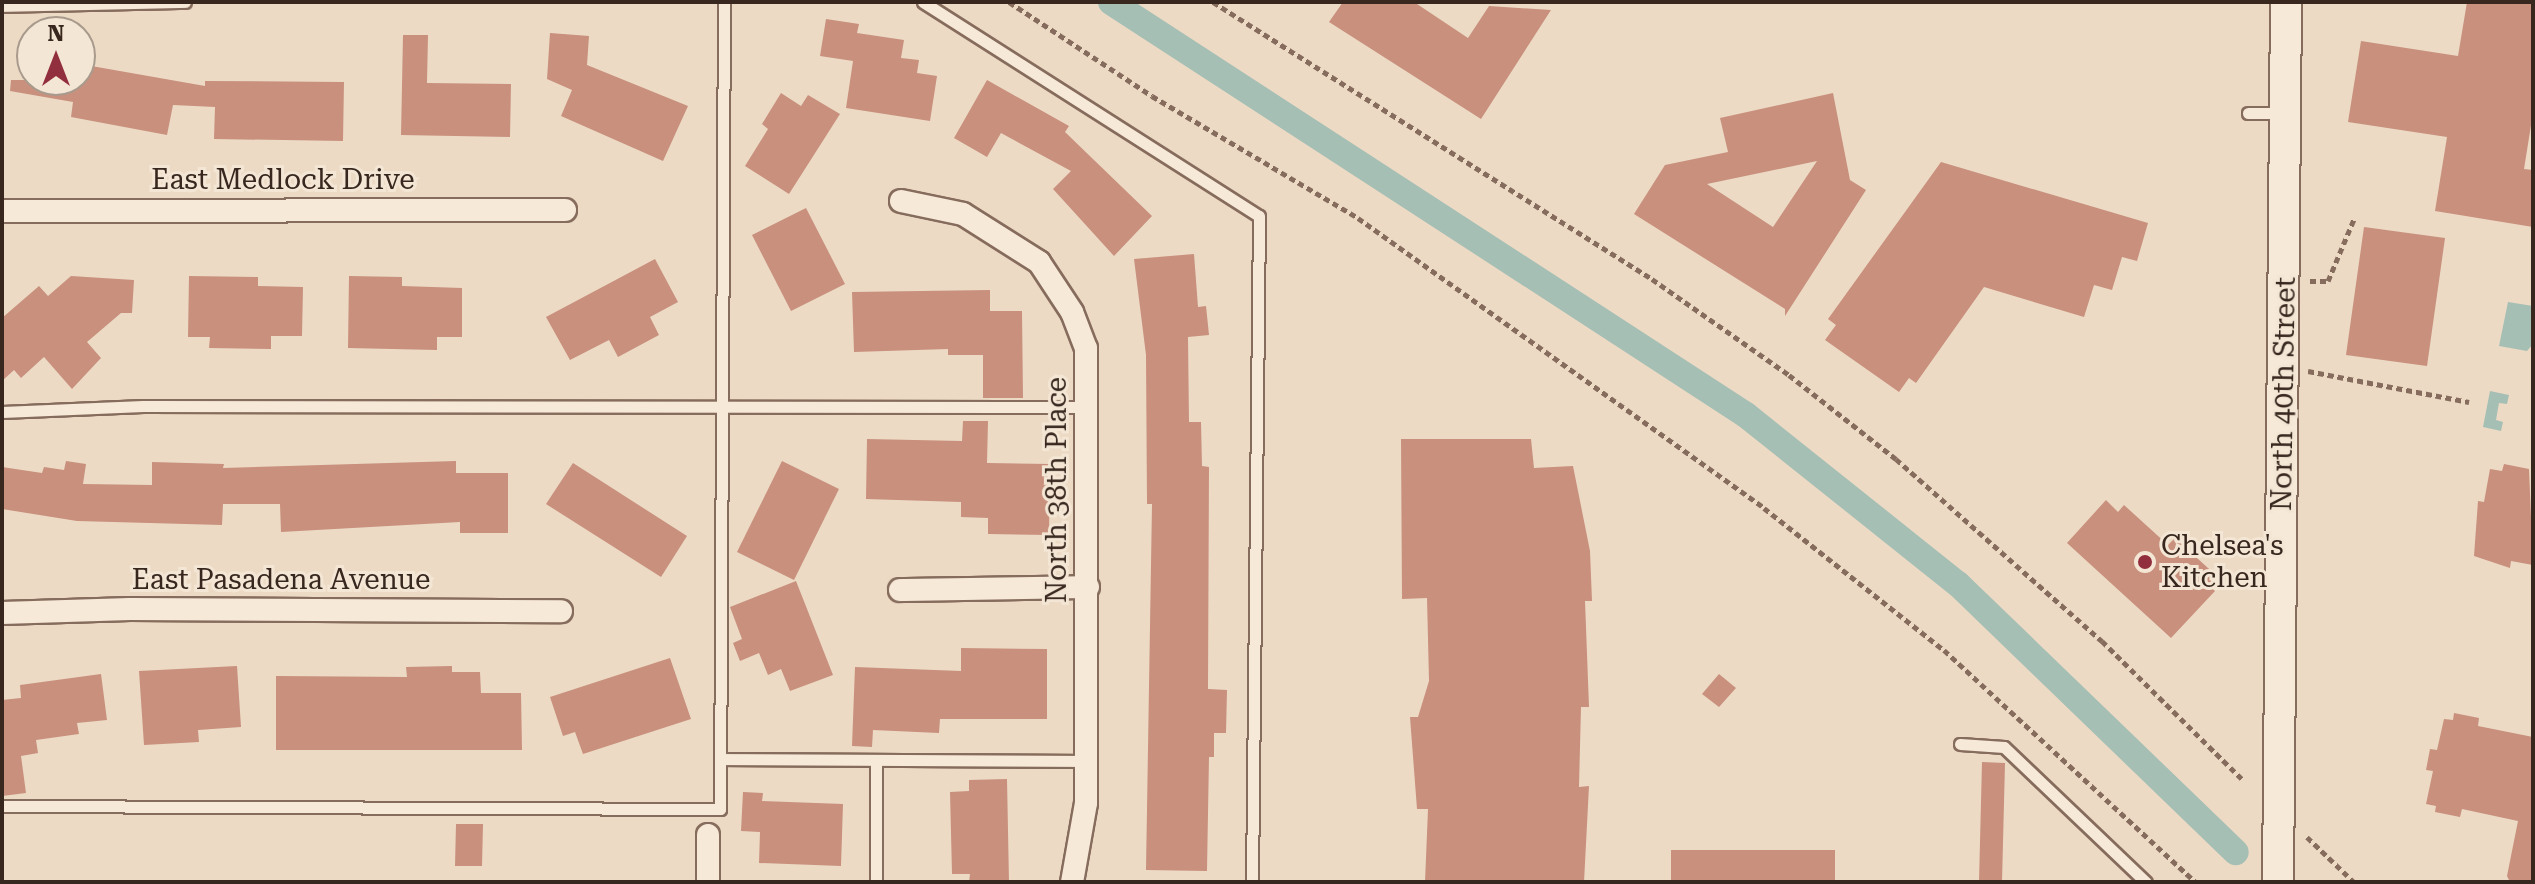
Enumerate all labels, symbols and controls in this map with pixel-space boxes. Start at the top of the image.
north arrow [16,16,96,96]
text: N [48,21,64,46]
street label: East Medlock Drive [151,163,415,197]
street label: North 40th Street [2265,277,2303,511]
street label: North 38th Place [1040,377,1074,603]
place label: Chelsea's Kitchen [2161,529,2283,595]
marker: Chelsea's Kitchen [2136,553,2154,571]
street label: East Pasadena Avenue [132,563,430,597]

